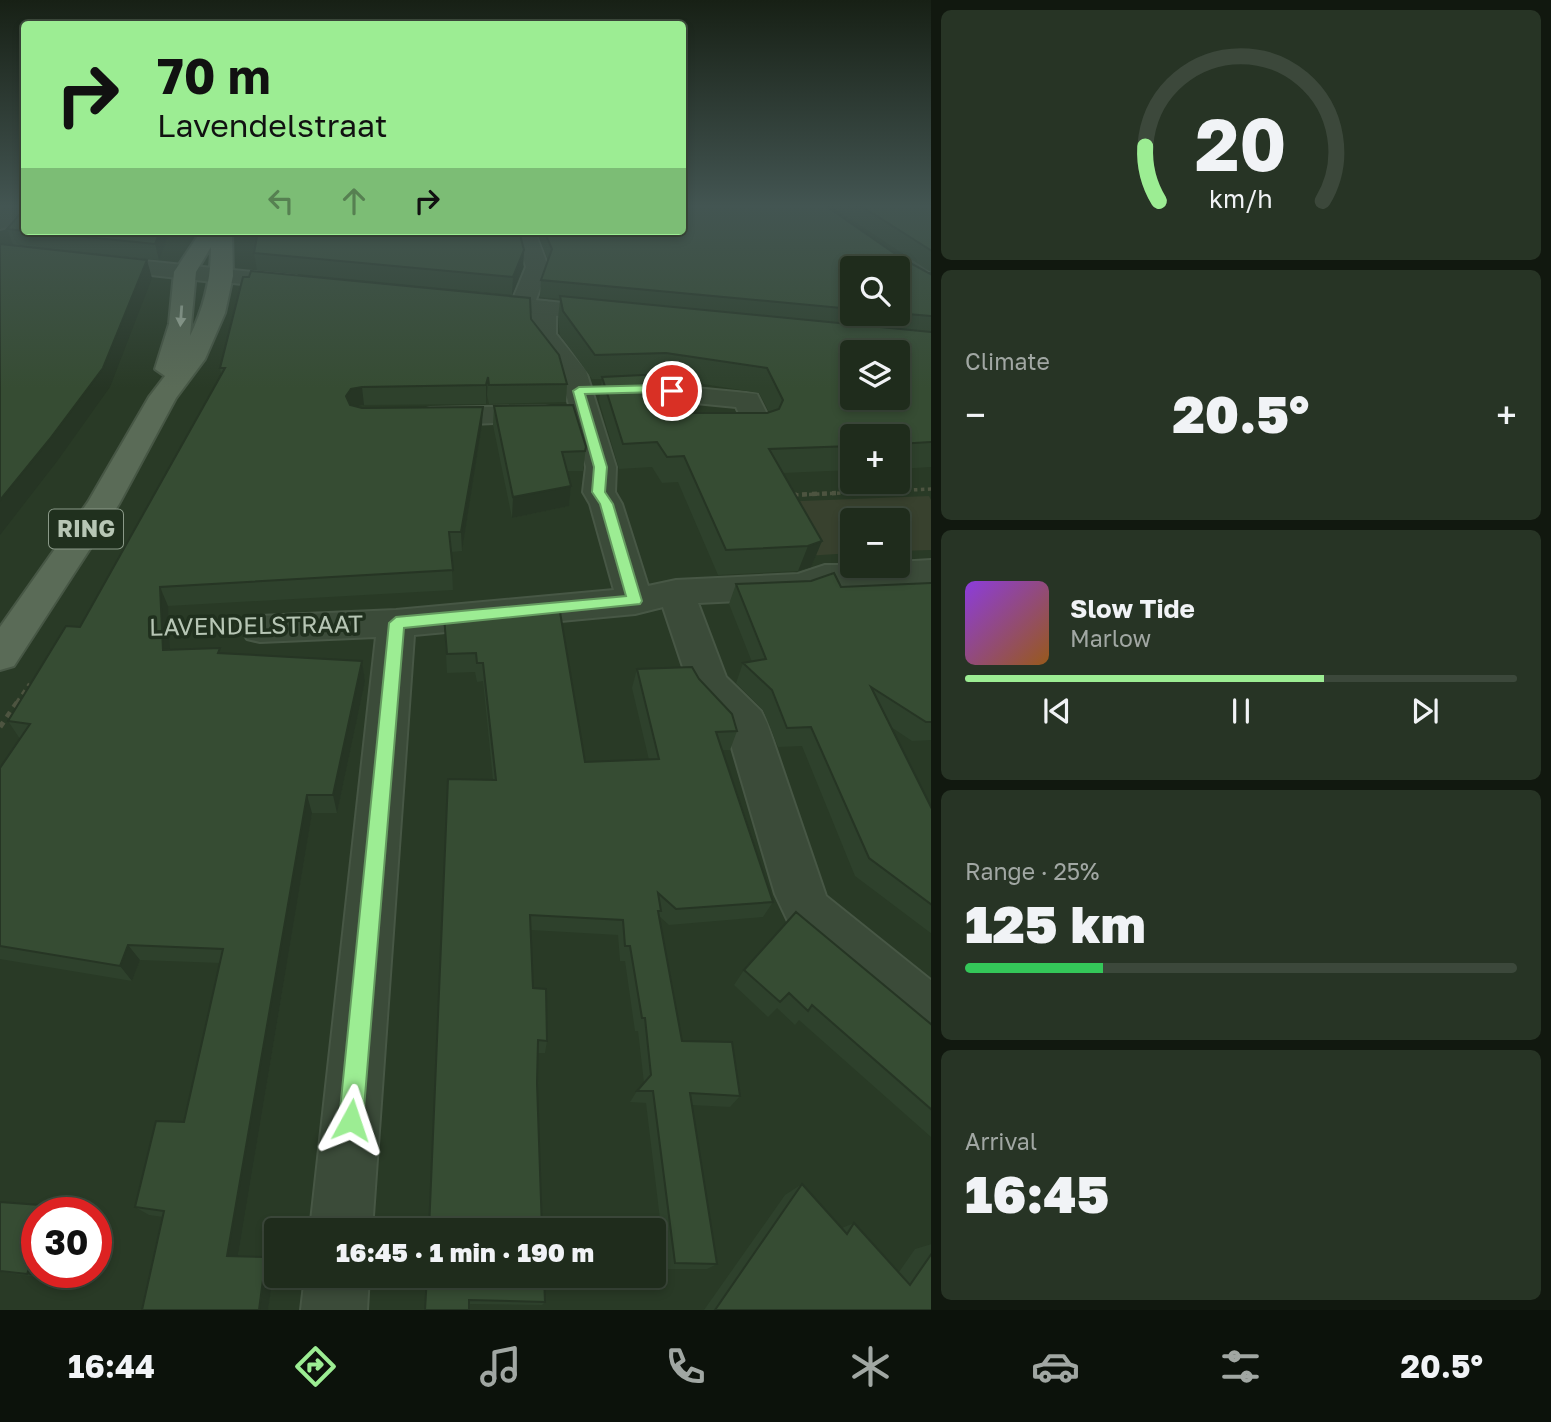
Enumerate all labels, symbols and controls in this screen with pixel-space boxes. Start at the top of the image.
text: 70 m [157,46,271,105]
icon: right [42,49,133,140]
text: 20 [1195,100,1287,187]
text: Lavendelstraat [157,106,388,144]
icon: left [262,182,300,220]
icon: ahead [335,182,373,220]
icon: right [408,182,446,220]
text: km/h [1209,183,1273,214]
map controls [840,256,910,578]
button: search [840,256,910,326]
one-way arrow [175,305,186,327]
button: layers [840,340,910,410]
text: Climate [965,347,1050,375]
pin [642,361,702,421]
icon: arrive [653,372,691,410]
text: 20.5° [1173,382,1309,444]
text: − [965,392,986,437]
text: + [1496,392,1517,437]
button: + [840,424,910,494]
button: − [840,508,910,578]
road number: RING [49,509,123,548]
text: Slow Tide [1070,593,1195,624]
street label: LAVENDELSTRAAT [149,608,363,641]
text: Marlow [1070,624,1151,652]
icon: previous [1038,692,1076,730]
icon: pause [1222,692,1260,730]
icon: next [1406,692,1444,730]
text: Range · 25% [965,857,1099,885]
text: 125 km [965,892,1146,954]
position arrow [314,1083,388,1157]
text: Arrival [965,1127,1037,1155]
text: 16:45 [965,1162,1109,1224]
speed limit sign: 30 [21,1197,112,1288]
text: 16:45 · 1 min · 190 m [336,1237,594,1268]
icon: directions [291,1342,340,1391]
icon: music [476,1342,525,1391]
icon: phone [661,1342,710,1391]
icon: climate [846,1342,895,1391]
icon: car [1031,1342,1080,1391]
icon: filters [1216,1342,1265,1391]
text: 16:44 [68,1347,155,1385]
text: 20.5° [1400,1347,1483,1385]

